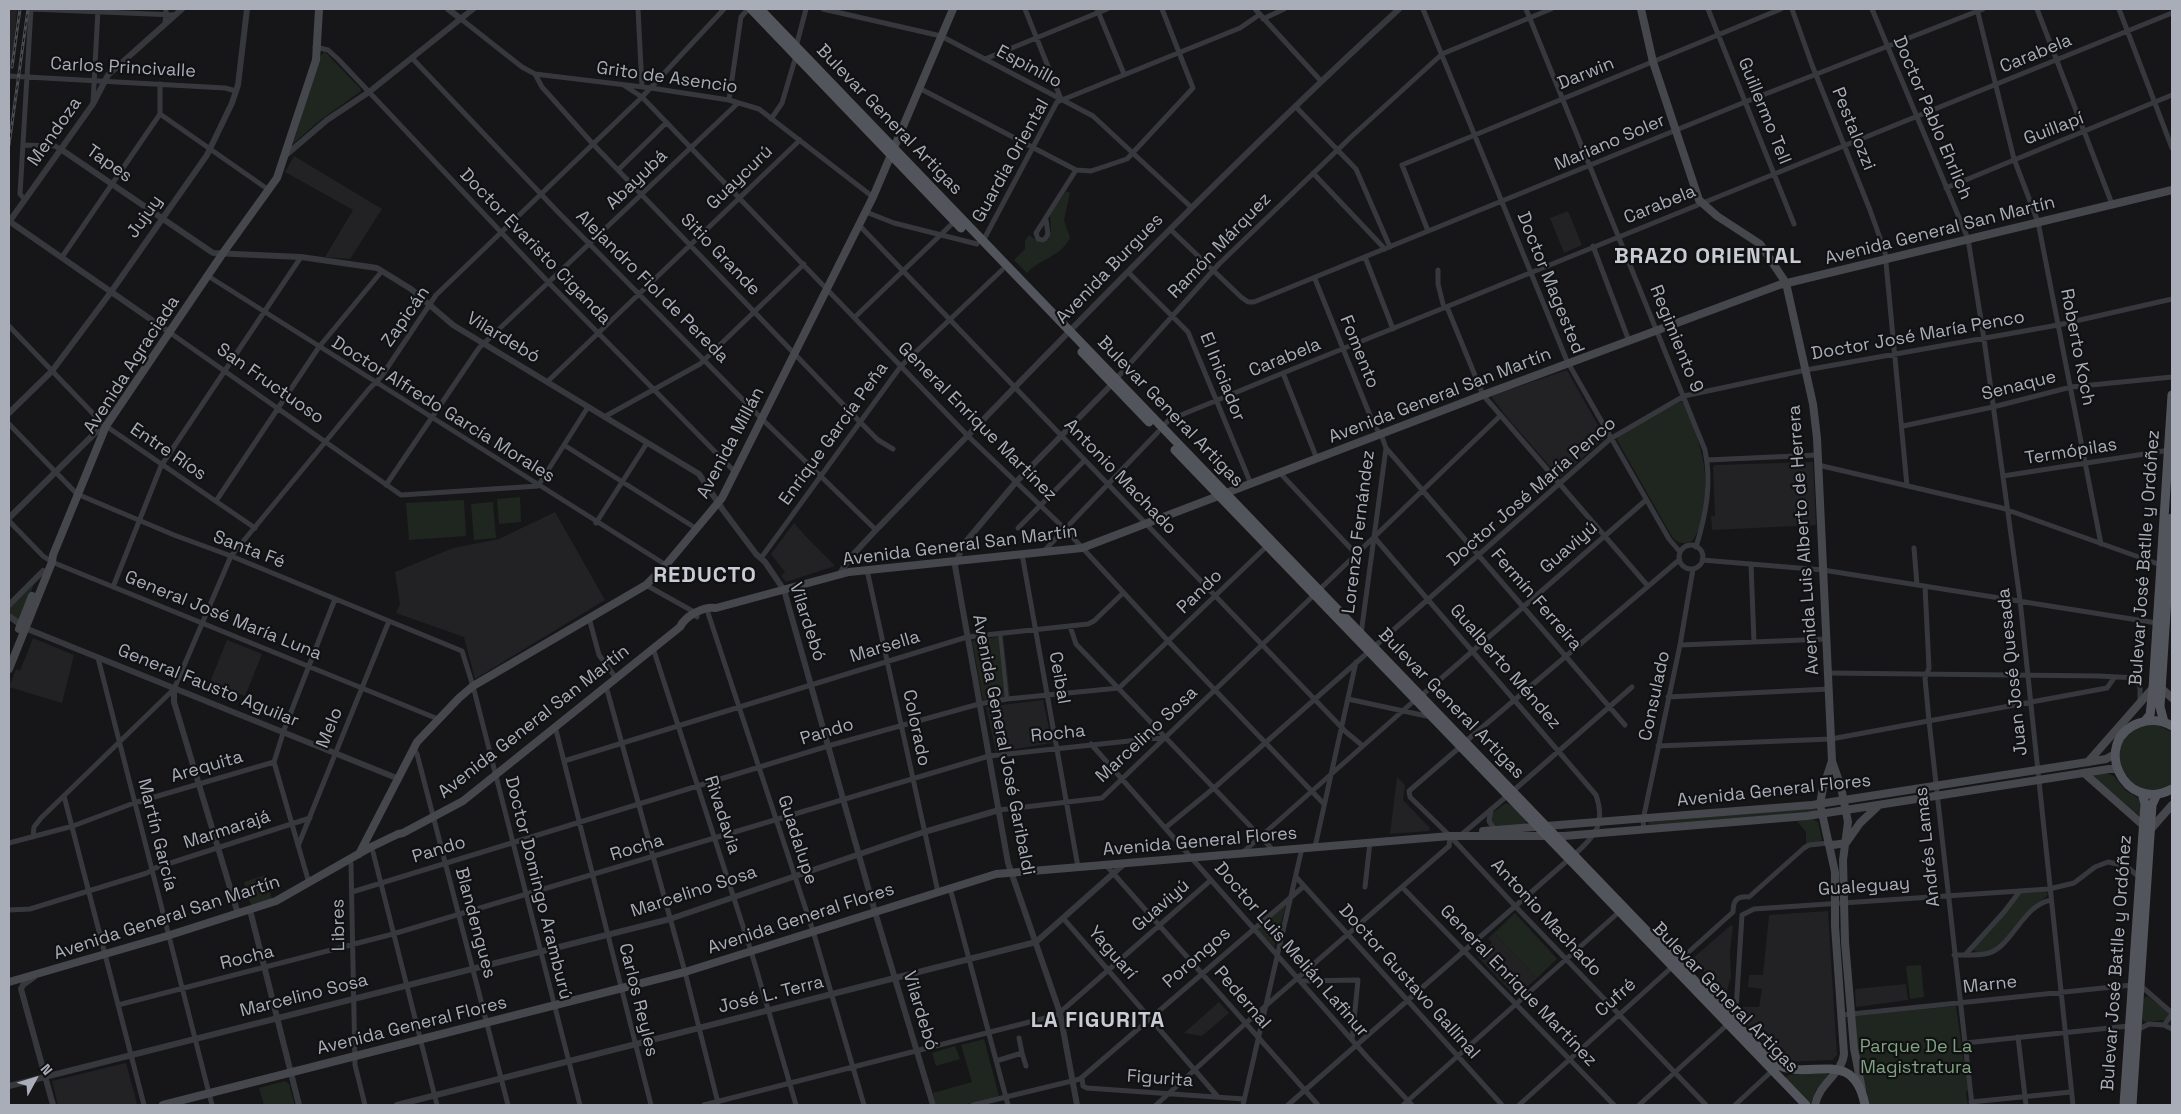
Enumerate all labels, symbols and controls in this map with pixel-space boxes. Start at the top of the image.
street label: Carabela [1997,30,2075,78]
street label: Doctor Pablo Ehrlich [1888,33,1976,203]
street label: Bulevar General Artigas [811,40,967,200]
street label: Espinillo [993,41,1065,93]
street label: Carlos Princivalle [50,53,196,83]
street label: Darwin [1555,53,1617,95]
street label: Guillermo Tell [1733,55,1795,167]
street label: Grito de Asencio [595,57,739,99]
street label: Pestalozzi [1827,84,1879,174]
street label: Mendoza [23,93,87,171]
street label: Guardia Oriental [968,95,1054,227]
street label: Guillapí [2021,108,2087,150]
street label: Mariano Soler [1551,110,1669,176]
street label: Tapes [82,140,136,188]
street label: Guaycurú [702,141,778,215]
street label: Abayubá [602,145,672,215]
street label: Doctor Evaristo Ciganda [455,164,615,330]
street label: Carabela [1621,181,1699,229]
street label: Ramón Márquez [1164,189,1276,303]
street label: Jujuy [122,191,168,243]
street label: Avenida General San Martín [1823,192,2057,270]
street label: Alejandro Fiol de Pereda [571,206,733,368]
street label: Sitio Grande [675,209,765,301]
street label: Avenida Burgues [1052,209,1168,329]
street label: Doctor Magested [1512,209,1588,357]
district label: BRAZO ORIENTAL [1612,244,1804,270]
street label: Regimiento 9 [1645,282,1707,396]
street label: Zapicán [377,283,435,351]
street label: Roberto Koch [2055,287,2099,407]
street label: Avenida Agraciada [79,292,185,438]
street label: Doctor José María Penco [1810,307,2026,365]
street label: Vilardebó [462,308,544,368]
street label: Fomento [1335,312,1383,392]
street label: El Iniciador [1194,329,1250,425]
street label: Doctor Alfredo García Morales [327,332,559,488]
street label: Bulevar General Artigas [1092,332,1248,492]
street label: Carabela [1246,334,1324,382]
street label: General Enrique Martínez [893,338,1061,506]
street label: San Fructuoso [212,339,328,429]
street label: Avenida General San Martín [1326,344,1554,448]
street label: Enrique García Peña [775,358,893,510]
street label: Senaque [1979,366,2059,406]
street label: Avenida Millán [693,384,769,502]
street label: Avenida Luis Alberto de Herrera [1784,404,1824,676]
street label: Doctor José María Penco [1443,413,1621,571]
street label: Antonio Machado [1059,415,1181,539]
street label: Entre Ríos [126,419,210,485]
street label: Bulevar José Batlle y Ordóñez [2125,429,2165,687]
street label: Termópilas [2023,434,2119,470]
street label: Lorenzo Fernández [1338,449,1380,615]
street label: Guaviyú [1536,517,1602,579]
street label: Avenida General San Martín [841,521,1079,571]
street label: Santa Fé [210,526,288,574]
street label: Fermín Ferreira [1486,545,1586,655]
district label: REDUCTO [652,563,758,589]
street label: Pando [1173,565,1227,619]
street label: General José María Luna [121,567,325,665]
street label: Vilardebó [784,580,830,664]
street label: Juan José Quesada [1993,587,2033,757]
street label: Gualberto Méndez [1445,600,1565,734]
street label: Avenida General José Garibaldi [967,613,1039,877]
street label: Bulevar General Artigas [1373,624,1529,784]
street label: Marsella [847,626,923,668]
street label: General Fausto Aguilar [114,640,302,732]
street label: Avenida General San Martín [434,641,634,803]
street label: Consulado [1635,649,1675,743]
street label: Ceibal [1044,650,1074,706]
street label: Marcelino Sosa [1092,682,1202,788]
street label: Colorado [897,688,935,768]
street label: Melo [312,705,348,751]
street label: Pando [798,714,856,750]
street label: Rocha [1030,720,1086,748]
street label: Arequita [168,746,246,788]
street label: Avenida General Flores [1676,770,1872,812]
street label: Rivadavia [699,773,745,857]
street label: Doctor Domingo Aramburú [500,774,576,1002]
street label: Martín García [133,776,181,894]
street label: Andrés Lamas [1911,786,1945,908]
street label: Guadalupe [772,793,822,887]
street label: Marmarajá [181,806,273,854]
street label: Avenida General Flores [1102,823,1298,861]
street label: Rocha [608,830,666,866]
street label: Pando [410,832,468,868]
street label: Bulevar José Batlle y Ordóñez [2097,834,2137,1092]
street label: Antonio Machado [1486,855,1606,981]
street label: Doctor Luis Melián Lafinur [1209,858,1373,1042]
street label: Marcelino Sosa [628,861,760,923]
street label: Blandengues [450,865,500,981]
street label: Avenida General San Martín [51,871,283,965]
street label: Gualeguay [1817,873,1911,901]
street label: Guaviyú [1128,875,1194,937]
street label: Avenida General Flores [705,879,897,959]
street label: Libres [328,899,350,951]
street label: Doctor Gustavo Gallinal [1334,900,1484,1064]
street label: General Enrique Martínez [1435,901,1601,1071]
street label: Bulevar General Artigas [1647,918,1803,1078]
street label: Yaguarí [1083,922,1141,984]
street label: Porongos [1159,923,1235,993]
street label: Rocha [218,941,276,975]
street label: Carlos Reyles [613,941,663,1059]
street label: Pedernal [1209,962,1275,1034]
street label: Vilardebó [898,969,942,1053]
street label: Marcelino Sosa [238,970,370,1022]
street label: José L. Terra [716,971,826,1019]
street label: Marne [1962,971,2018,999]
street label: Cufré [1591,974,1641,1022]
street label: Avenida General Flores [315,992,509,1060]
district label: LA FIGURITA [1029,1008,1167,1034]
park label: Parque De La Magistratura [1860,1036,1972,1078]
north arrow [10,1054,60,1104]
text: N [37,1060,57,1079]
street label: Figurita [1126,1066,1194,1092]

